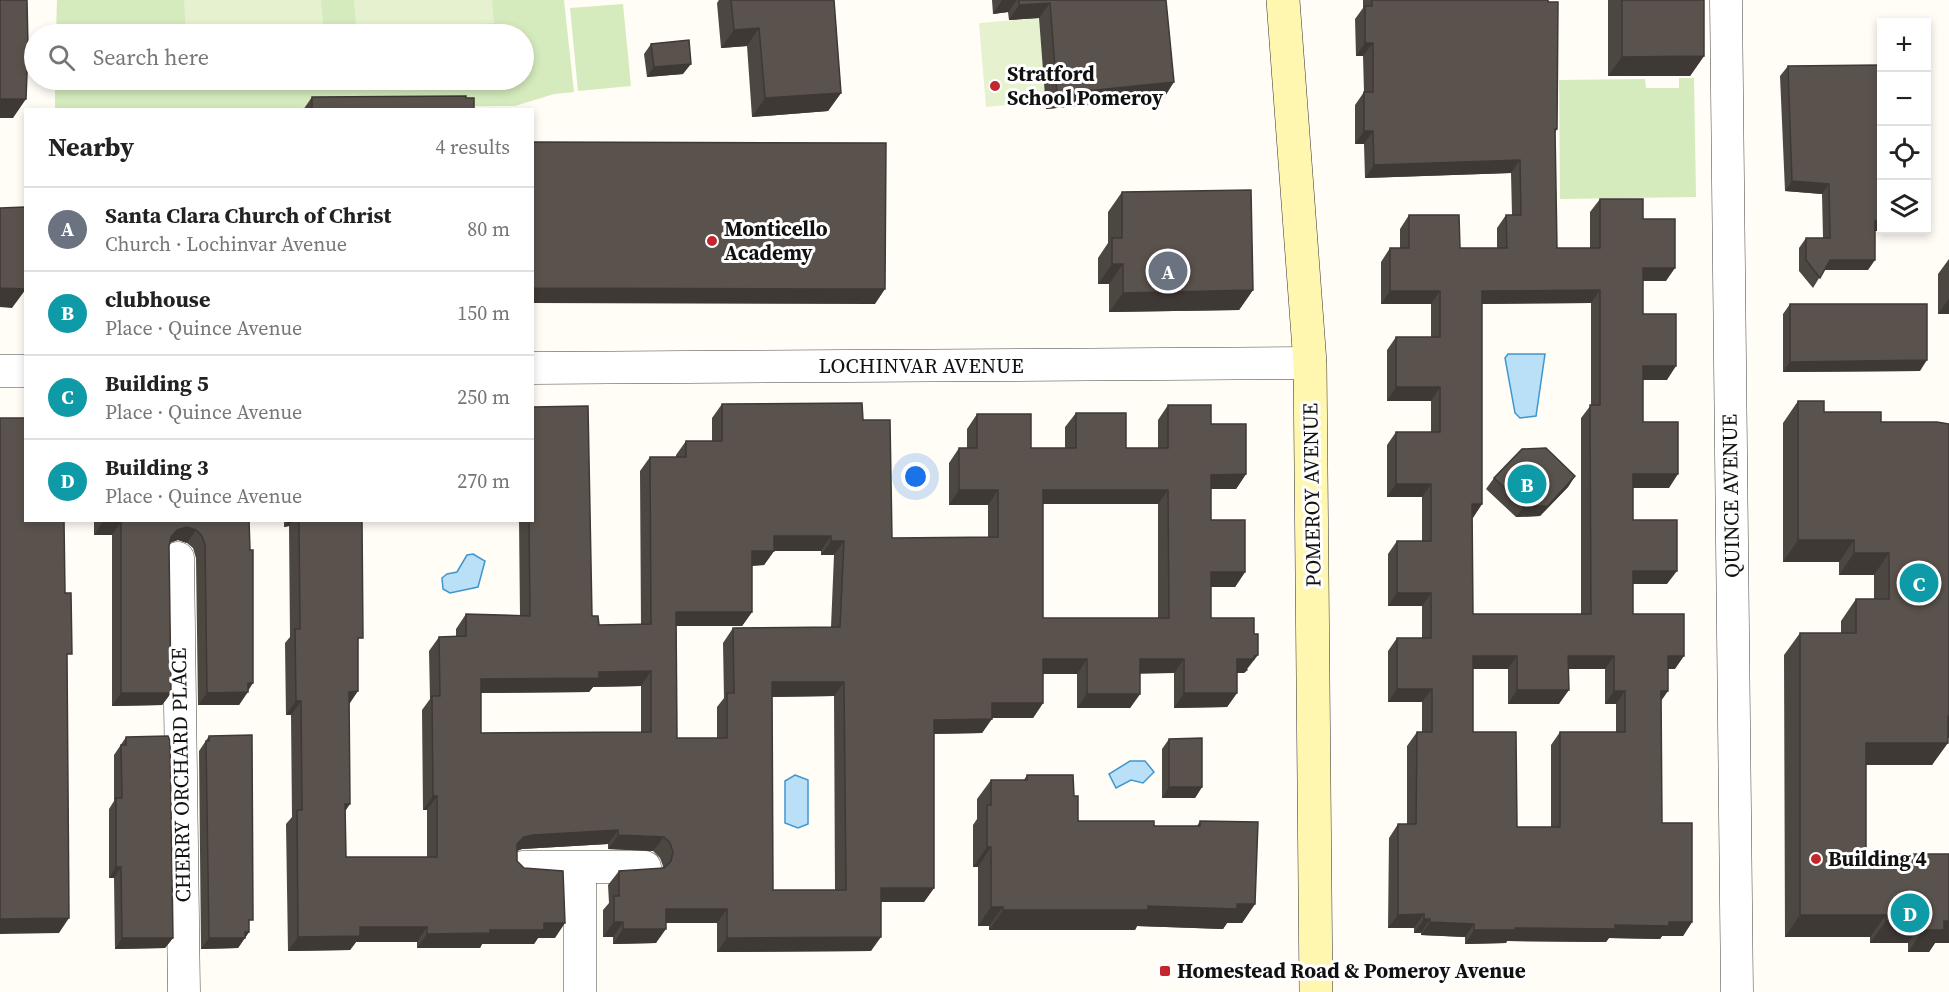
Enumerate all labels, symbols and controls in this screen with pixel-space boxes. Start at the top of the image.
map controls [1877,18,1931,234]
button: + [1877,18,1931,72]
search box [24,24,534,90]
icon: search [45,41,78,74]
text: Search here [93,42,209,72]
place label: Stratford School Pomeroy [1007,59,1164,112]
button: − [1877,72,1931,126]
marker: Stratford School Pomeroy [988,79,1002,93]
button: locate [1877,126,1931,180]
text: Nearby [48,129,134,165]
text: 4 results [435,133,510,161]
button: layers [1877,180,1931,234]
text: Santa Clara Church of Christ [105,200,391,230]
place label: Monticello Academy [724,214,828,267]
text: A [61,215,74,243]
text: 80 m [467,215,510,243]
text: Church · Lochinvar Avenue [105,230,347,258]
marker: Monticello Academy [705,234,719,248]
pin: A [1148,248,1188,294]
text: clubhouse [105,284,210,314]
text: B [61,299,74,327]
text: 150 m [457,299,510,327]
text: Place · Quince Avenue [105,314,302,342]
street label: LOCHINVAR AVENUE [818,351,1024,380]
text: Building 5 [105,368,209,398]
text: C [61,383,74,411]
text: 250 m [457,383,510,411]
text: Place · Quince Avenue [105,398,302,426]
street label: POMEROY AVENUE [1295,403,1328,587]
street label: QUINCE AVENUE [1715,414,1746,578]
text: Building 3 [105,452,209,482]
your location [901,462,930,491]
pin: B [1508,462,1546,506]
text: D [60,467,75,495]
text: 270 m [457,467,510,495]
text: Place · Quince Avenue [105,482,302,510]
pin: C [1900,560,1938,606]
street label: CHERRY ORCHARD PLACE [164,647,197,903]
place label: Building 4 [1828,844,1927,873]
marker: Building 4 [1809,852,1823,866]
pin: D [1890,890,1930,936]
place label: Homestead Road & Pomeroy Avenue [1177,956,1526,985]
marker: Homestead Road & Pomeroy Avenue [1158,964,1172,978]

